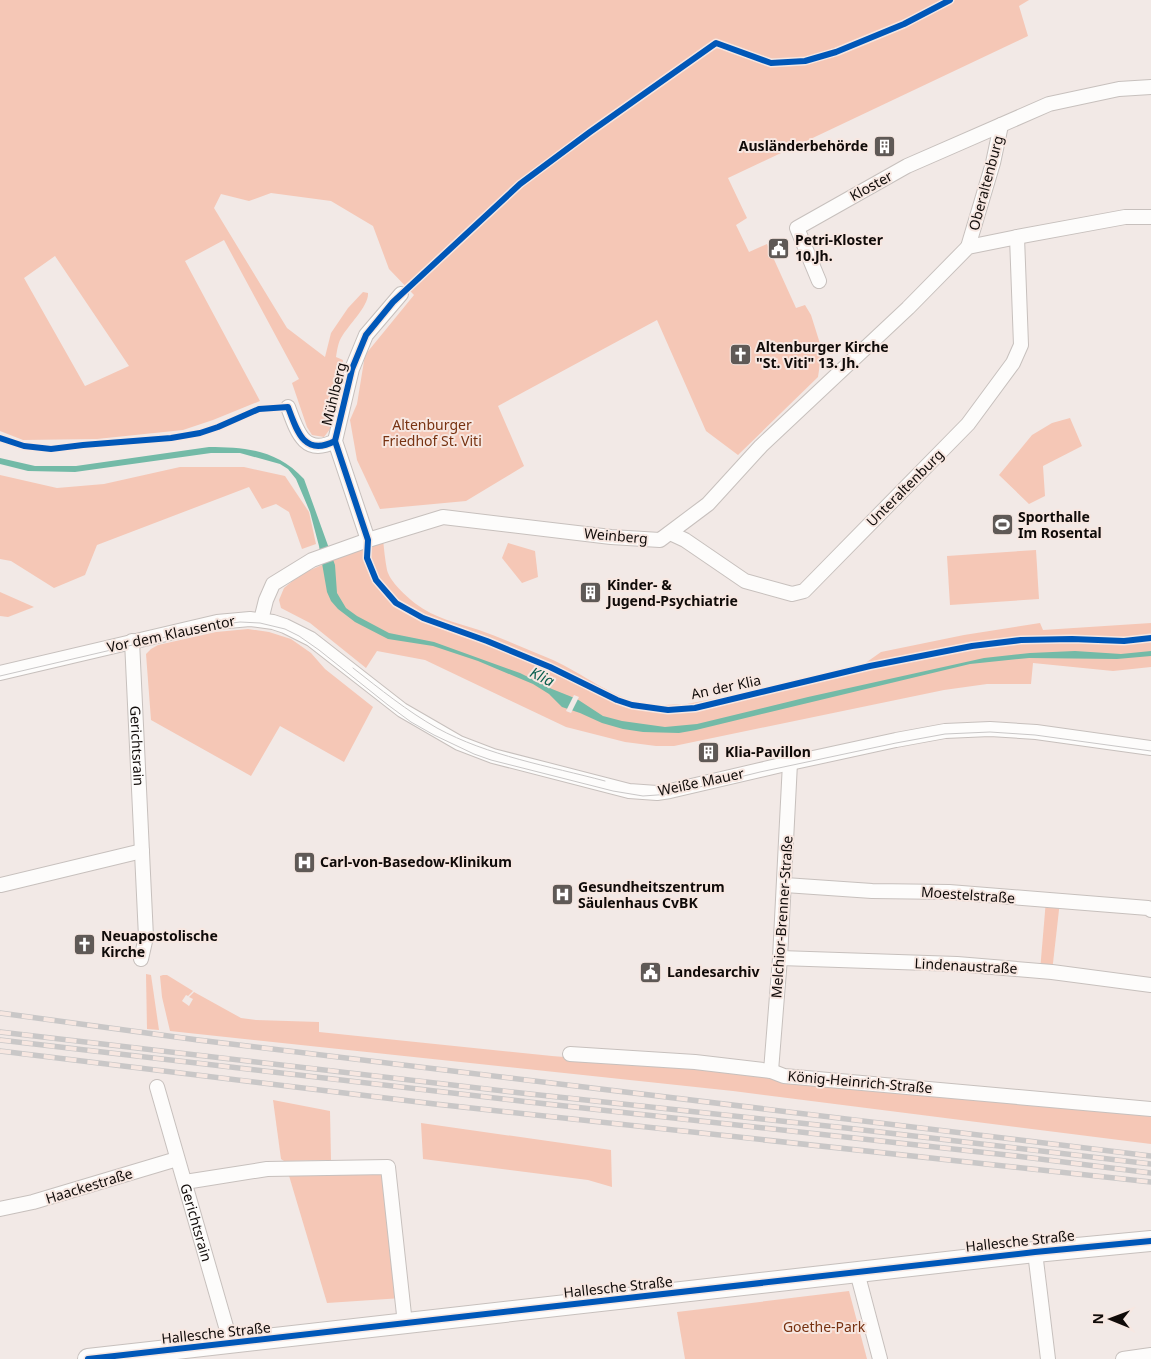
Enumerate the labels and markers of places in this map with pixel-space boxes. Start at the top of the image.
building icon: Ausländerbehörde [872,134,896,158]
place label: Ausländerbehörde [739,136,868,155]
place label: Petri-Kloster 10.Jh. [795,230,884,265]
public building icon: Petri-Kloster 10.Jh. [767,236,791,260]
place label: Altenburger Kirche "St. Viti" 13. Jh. [756,337,889,372]
church icon: Altenburger Kirche "St. Viti" 13. Jh. [728,343,752,367]
place label: Sporthalle Im Rosental [1018,507,1102,542]
sports icon: Sporthalle Im Rosental [990,513,1014,537]
place label: Kinder- & Jugend-Psychiatrie [605,575,738,610]
building icon: Kinder- & Jugend-Psychiatrie [579,581,603,605]
building icon: Klia-Pavillon [697,740,721,764]
place label: Klia-Pavillon [725,742,811,761]
hospital icon: Carl-von-Basedow-Klinikum [292,850,316,874]
place label: Carl-von-Basedow-Klinikum [320,852,512,871]
place label: Gesundheitszentrum Säulenhaus CvBK [578,877,725,912]
hospital icon: Gesundheitszentrum Säulenhaus CvBK [550,883,574,907]
place label: Neuapostolische Kirche [101,926,218,961]
church icon: Neuapostolische Kirche [73,932,97,956]
public building icon: Landesarchiv [639,960,663,984]
place label: Landesarchiv [667,962,759,981]

